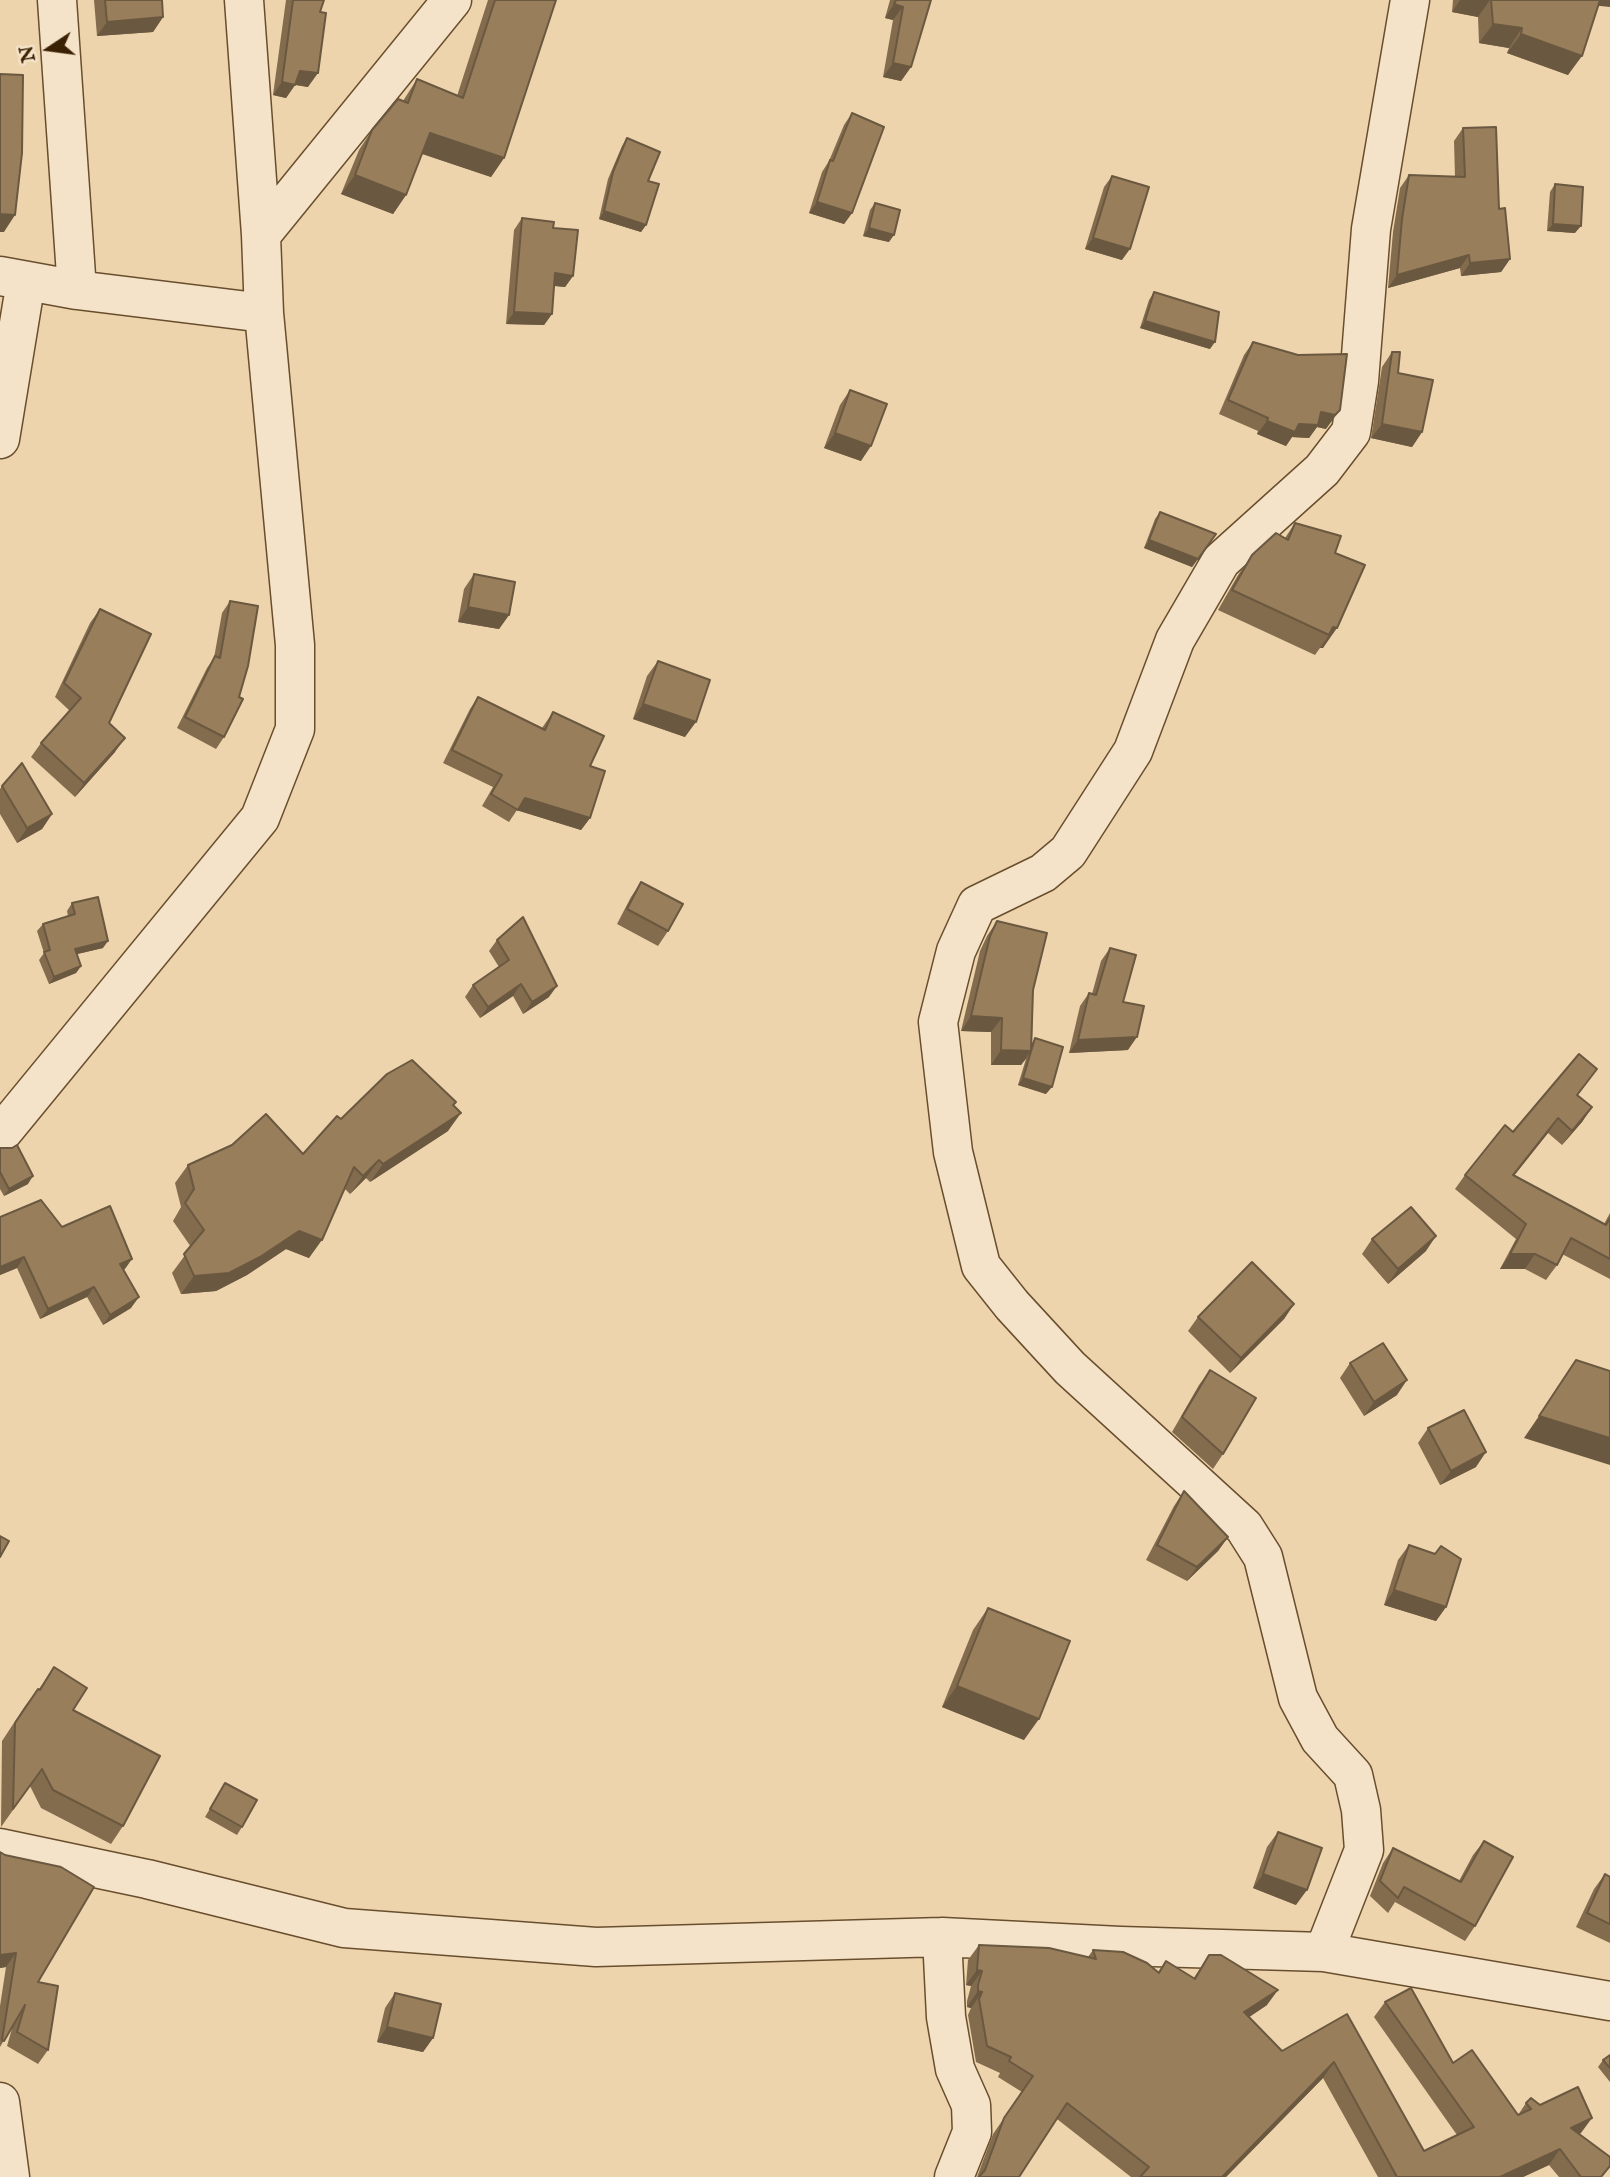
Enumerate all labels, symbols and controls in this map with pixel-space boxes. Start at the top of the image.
north arrow [14,14,84,84]
text: N [15,43,42,64]

